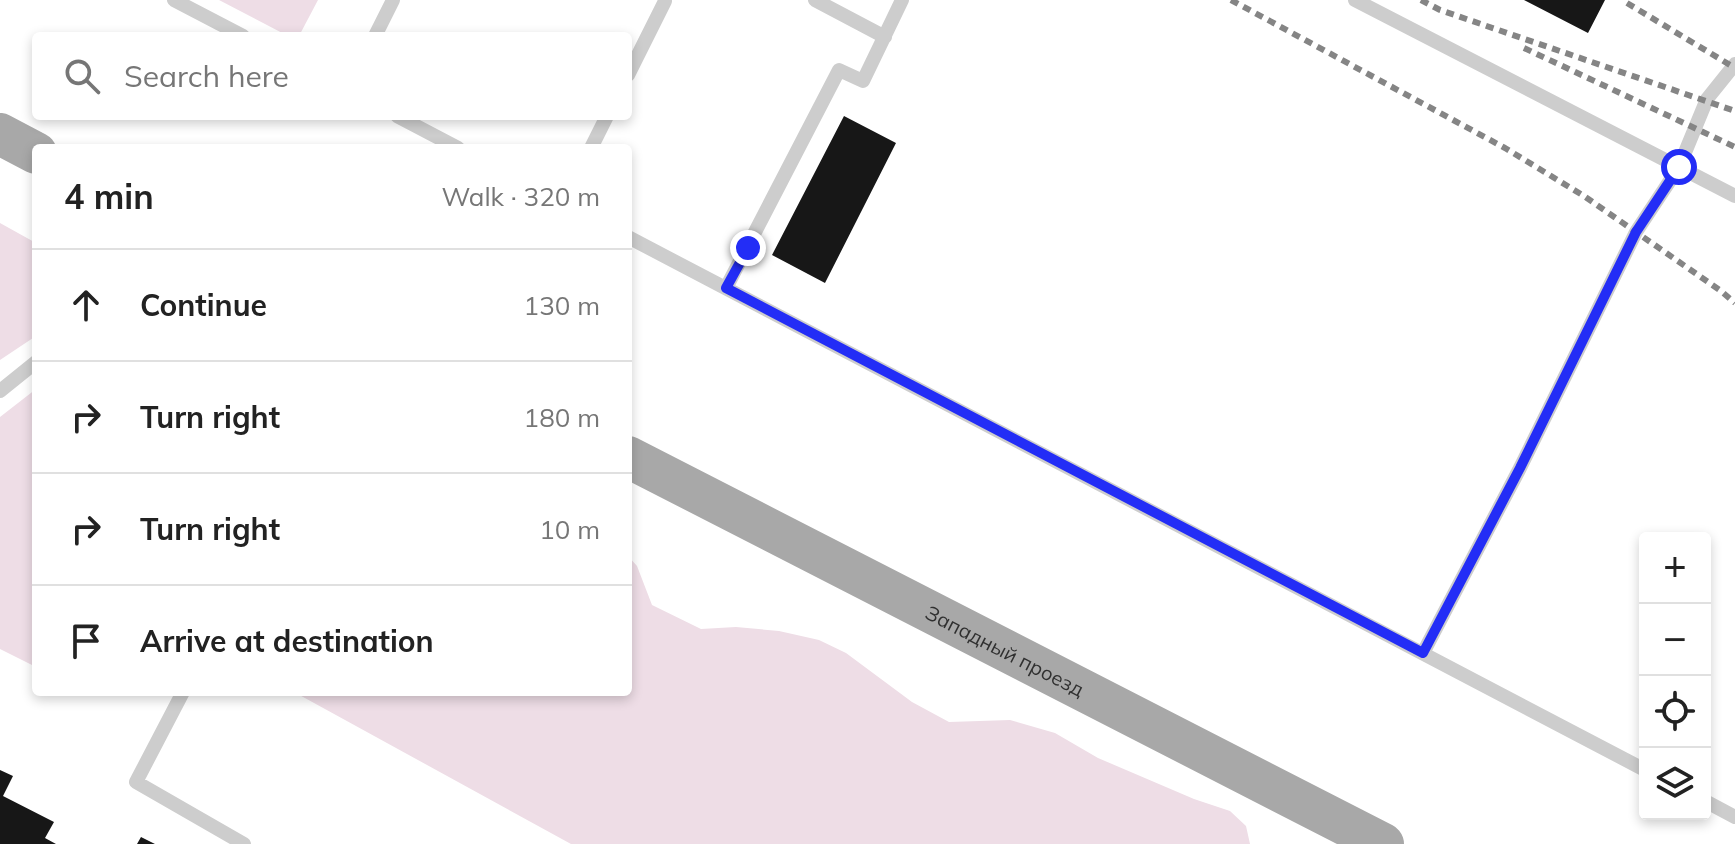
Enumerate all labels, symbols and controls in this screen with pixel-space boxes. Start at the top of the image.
search box [32,32,632,120]
icon: search [60,54,104,98]
text: Search here [124,57,289,95]
route start [1661,149,1697,185]
text: 4 min [64,175,154,218]
text: Walk · 320 m [441,180,600,213]
route end [730,230,766,266]
icon: ahead [64,283,108,327]
text: Continue [140,286,267,324]
text: 130 m [524,289,600,322]
icon: right [64,395,108,439]
text: Turn right [140,398,280,436]
text: 180 m [524,401,600,434]
icon: right [64,507,108,551]
text: Turn right [140,510,280,548]
text: 10 m [539,513,600,546]
map controls [1639,532,1711,820]
button: + [1639,532,1711,604]
street label: Западный проезд [922,599,1089,701]
button: − [1639,604,1711,676]
icon: arrive [64,619,108,663]
text: Arrive at destination [140,622,434,660]
button: locate [1639,676,1711,748]
button: layers [1639,748,1711,820]

